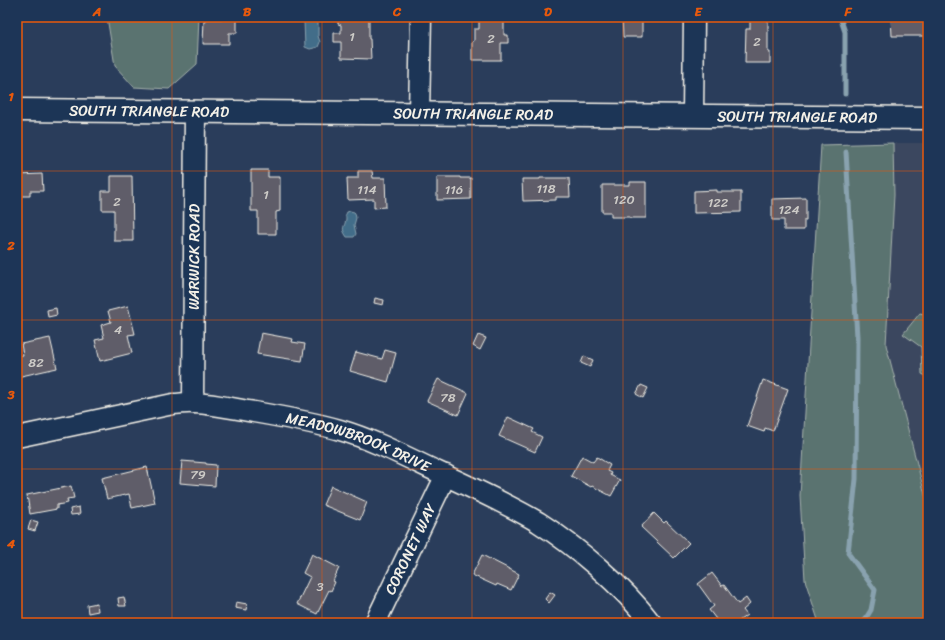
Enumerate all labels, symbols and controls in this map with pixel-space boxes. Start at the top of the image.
text: A [92,0,101,23]
text: B [243,0,252,23]
text: C [392,0,402,23]
text: D [544,0,552,23]
text: E [694,0,703,23]
text: F [843,0,852,23]
house number: 1 [349,25,355,48]
house number: 2 [487,27,495,50]
house number: 2 [753,30,761,53]
text: 1 [8,85,14,108]
street label: SOUTH TRIANGLE ROAD [69,97,229,125]
street label: SOUTH TRIANGLE ROAD [393,100,553,128]
street label: SOUTH TRIANGLE ROAD [717,103,877,131]
house number: 118 [537,177,556,200]
house number: 114 [357,178,377,201]
house number: 116 [445,178,463,201]
house number: 1 [263,183,269,206]
house number: 120 [613,188,635,211]
house number: 2 [113,190,121,213]
house number: 122 [708,191,729,214]
house number: 124 [778,198,800,221]
street label: WARWICK ROAD [181,204,207,310]
text: 2 [6,234,15,257]
house number: 4 [114,318,122,341]
house number: 82 [28,351,44,374]
text: 3 [6,383,15,406]
house number: 78 [440,386,456,409]
street label: MEADOWBROOK DRIVE [284,405,436,480]
house number: 79 [190,463,206,486]
street label: CORONET WAY [377,498,444,599]
text: 4 [6,532,16,555]
house number: 3 [316,575,324,598]

